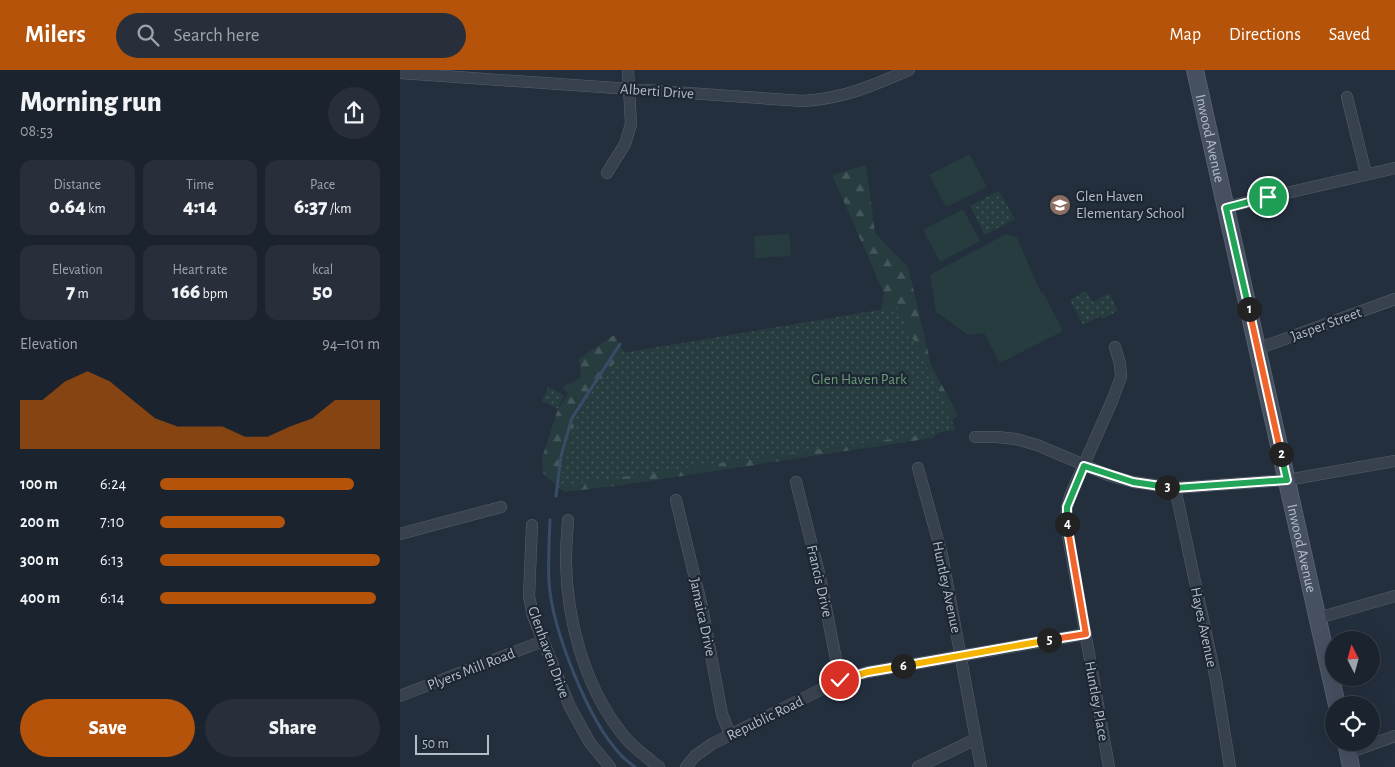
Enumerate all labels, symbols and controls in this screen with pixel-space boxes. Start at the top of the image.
search box [116,13,466,58]
icon: search [134,21,162,49]
text: Milers [25,23,86,47]
text: Search here [174,26,260,45]
text: Map [1170,26,1201,44]
text: Directions [1229,26,1301,44]
text: Saved [1329,26,1370,44]
street label: Alberti Drive [620,81,694,102]
button: share [328,87,380,139]
text: Morning run [20,89,162,117]
street label: Inwood Avenue [1193,93,1227,184]
text: 08:53 [20,123,53,139]
pin [1247,176,1289,218]
text: Distance [54,178,101,192]
text: Time [186,178,214,192]
text: Pace [310,178,335,192]
icon: arrive [1254,183,1282,211]
place label: Glen Haven Elementary School [1076,189,1185,221]
school or university icon: Glen Haven Elementary School [1048,193,1072,217]
text: 0.64 [49,196,86,217]
text: 4:14 [183,196,217,217]
text: 6:37 [294,196,327,217]
text: km [86,202,106,216]
text: /km [327,202,351,216]
text: Elevation [52,263,103,277]
text: Heart rate [173,263,227,277]
text: kcal [312,263,333,277]
text: 7 [66,281,75,302]
text: 166 [172,281,200,302]
text: 50 [313,281,333,302]
text: m [75,287,89,301]
text: bpm [200,287,228,301]
pin: 1 [1236,296,1262,322]
text: 1 [1247,302,1252,316]
street label: Jasper Street [1289,305,1364,344]
text: Elevation [20,336,78,352]
text: 94–101 m [322,336,380,352]
park label: Glen Haven Park [811,372,907,387]
pin: 2 [1268,442,1294,466]
text: 2 [1278,447,1285,461]
pin: 3 [1154,474,1180,500]
text: 100 m [20,476,58,492]
text: 6:24 [100,476,126,492]
text: 3 [1164,480,1171,494]
street label: Inwood Avenue [1284,503,1319,594]
pin: 4 [1054,512,1080,536]
text: 200 m [20,514,60,530]
text: 7:10 [100,514,124,530]
text: 4 [1064,517,1071,531]
street label: Huntley Avenue [929,540,964,634]
street label: Francis Drive [804,543,835,619]
text: 300 m [20,552,59,568]
text: 6:13 [100,552,123,568]
street label: Jamaica Drive [687,576,718,658]
street label: Hayes Avenue [1188,586,1219,669]
text: 400 m [20,590,60,606]
text: 6:14 [100,590,124,606]
street label: Glenhaven Drive [525,604,572,700]
pin: 5 [1036,628,1062,652]
north arrow [1325,631,1380,686]
map controls [1325,631,1380,751]
text: 5 [1046,633,1053,647]
street label: Plyers Mill Road [425,646,517,693]
pin: 6 [890,654,916,678]
pin [819,659,861,701]
text: 6 [900,659,907,673]
street label: Huntley Place [1082,660,1111,742]
icon: check [826,666,854,694]
street label: Republic Road [725,693,806,743]
button: locate [1325,696,1380,751]
button: Save [20,699,195,757]
button: Share [205,699,380,757]
scale bar [415,732,489,755]
text: 50 m [422,737,449,751]

